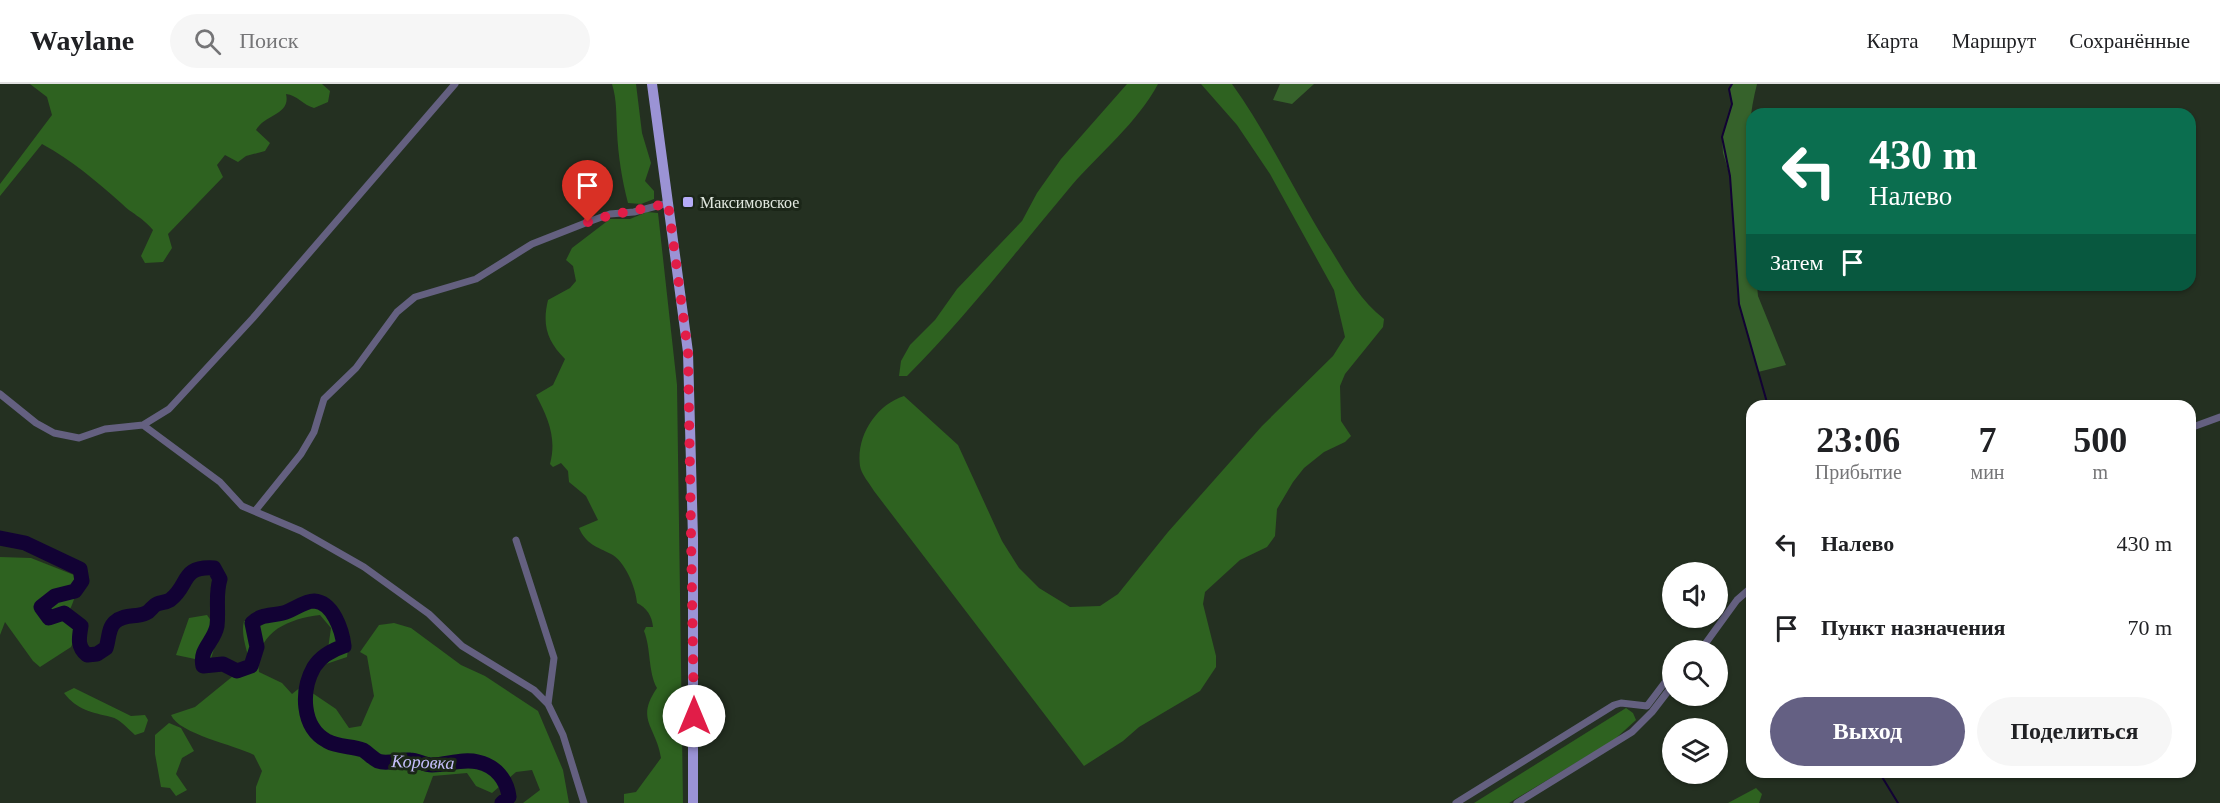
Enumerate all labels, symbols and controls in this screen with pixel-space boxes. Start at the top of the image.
search box [170,14,590,68]
text: Waylane [30,25,134,56]
icon: search [191,25,224,58]
text: Поиск [239,28,298,53]
text: Карта [1867,29,1919,53]
text: Маршрут [1952,29,2036,53]
text: Сохранённые [2069,29,2190,53]
icon: left [1770,132,1848,210]
text: 430 m [1869,132,1978,178]
pin [562,160,613,222]
icon: arrive [571,169,604,202]
text: Налево [1869,181,1952,211]
place label: Максимовское [700,194,799,211]
marker: Максимовское [681,195,695,209]
icon: arrive [1836,246,1869,279]
text: Затем [1770,250,1824,275]
text: 23:06 [1816,420,1900,460]
text: 7 [1979,420,1997,460]
text: 500 [2073,420,2127,460]
text: Прибытие [1815,461,1902,483]
text: мин [1971,461,2005,483]
text: m [2092,461,2108,483]
icon: left [1770,528,1803,561]
text: Налево [1821,531,1894,556]
text: 430 m [2116,531,2172,556]
map controls [1662,562,1728,784]
button: sound [1662,562,1728,628]
icon: arrive [1770,612,1803,645]
text: Пункт назначения [1821,615,2006,640]
text: 70 m [2127,615,2172,640]
button: search [1662,640,1728,706]
position arrow [662,684,726,748]
button: Выход [1770,697,1965,766]
button: Поделиться [1977,697,2172,766]
button: layers [1662,718,1728,784]
water label: Коровка [390,751,455,773]

